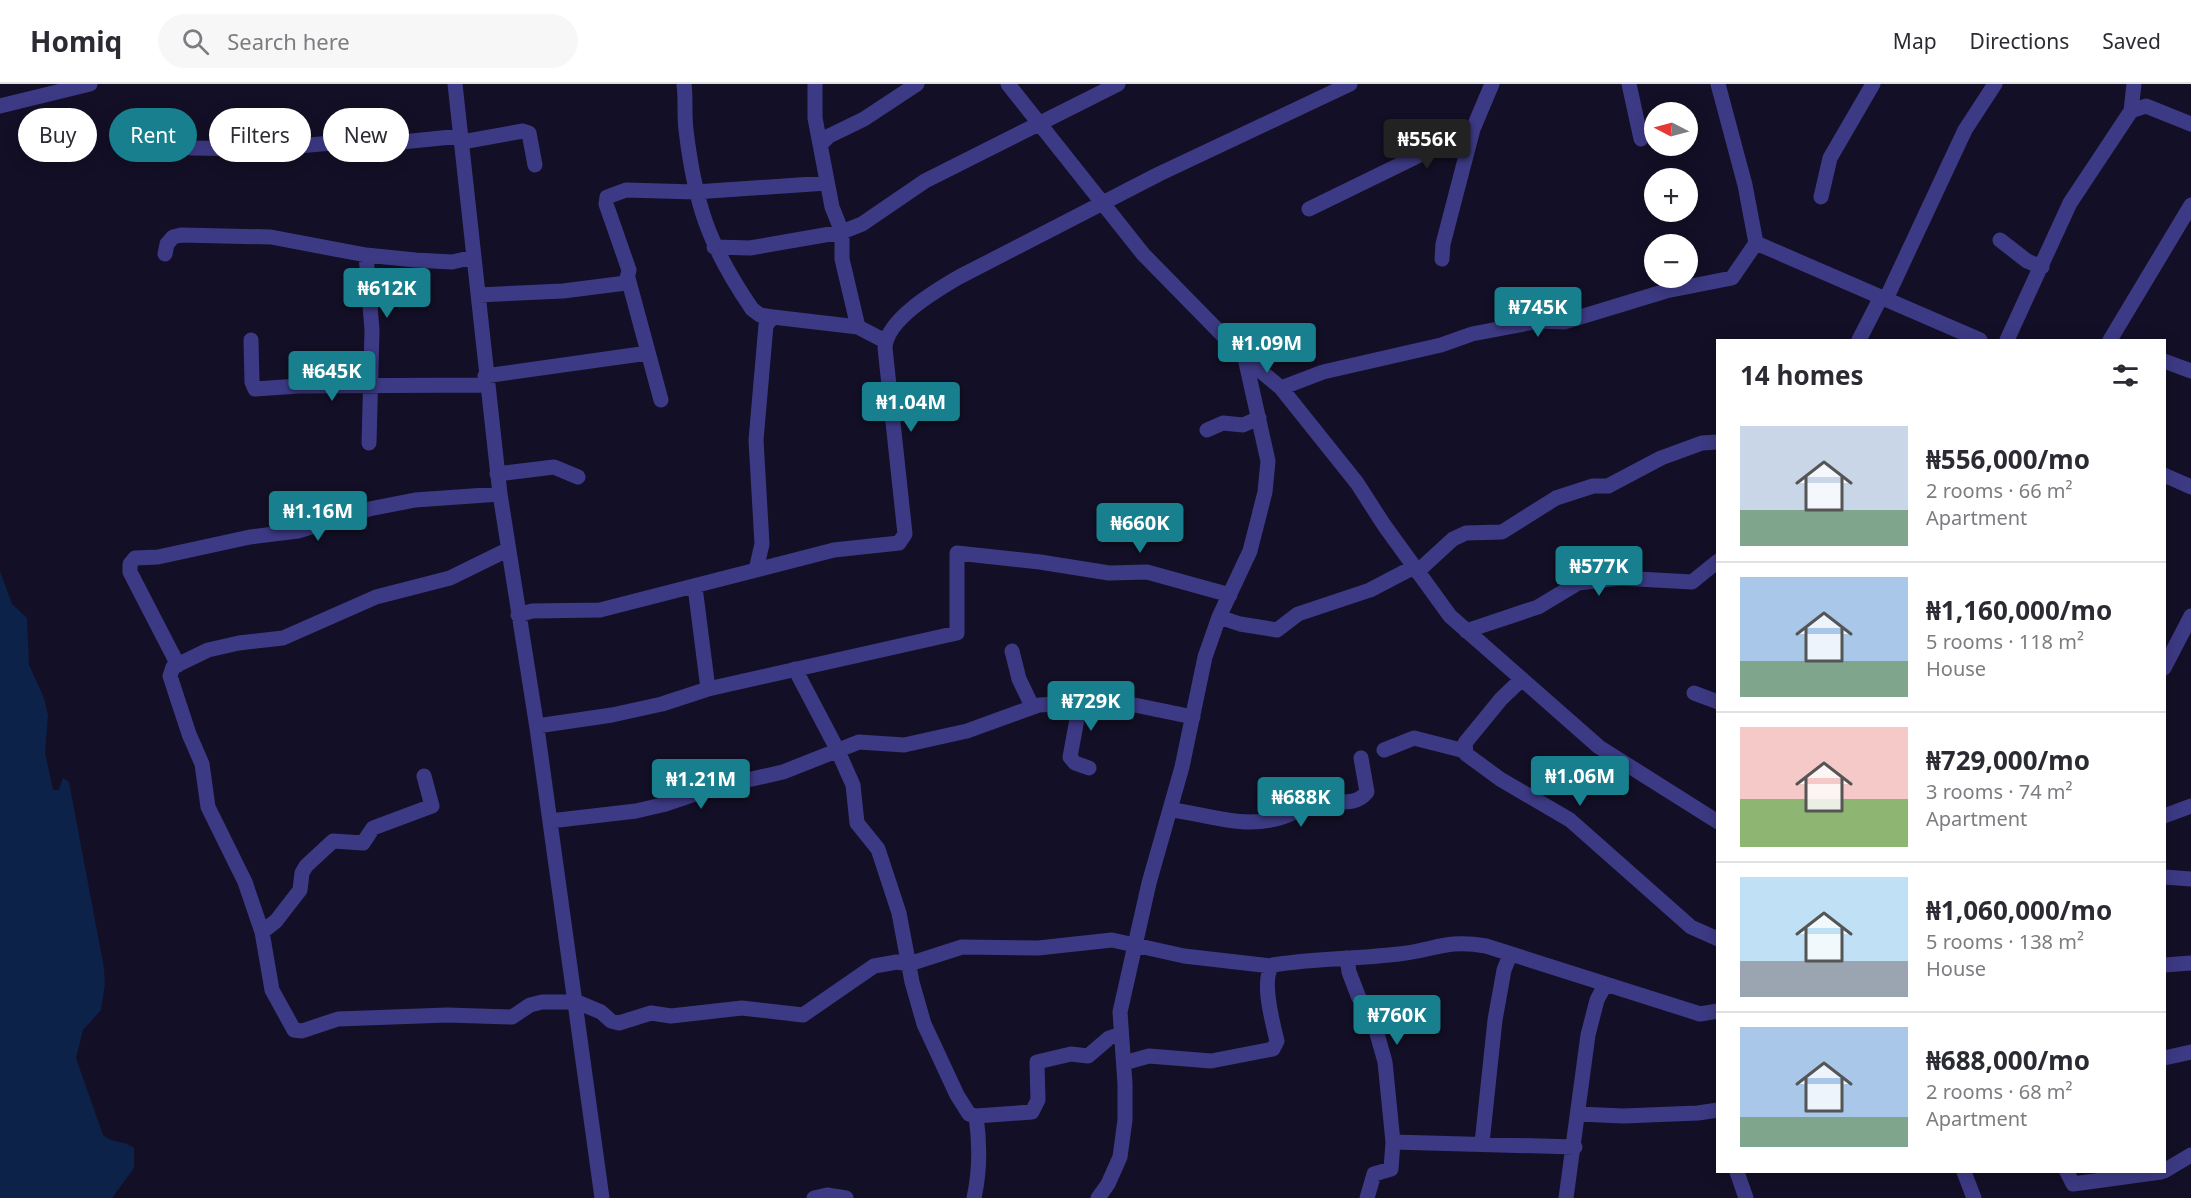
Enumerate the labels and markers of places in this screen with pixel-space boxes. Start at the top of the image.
pin: ₦556K [1385,119,1469,170]
pin: ₦612K [345,268,429,319]
pin: ₦745K [1496,287,1580,338]
pin: ₦1.09M [1218,323,1316,374]
pin: ₦645K [290,351,374,402]
pin: ₦1.04M [862,382,960,433]
pin: ₦1.16M [269,491,367,542]
pin: ₦660K [1098,503,1182,554]
pin: ₦577K [1557,546,1641,597]
pin: ₦729K [1049,681,1133,732]
pin: ₦1.06M [1531,756,1629,807]
pin: ₦1.21M [652,759,750,810]
pin: ₦688K [1259,777,1343,828]
pin: ₦760K [1355,995,1439,1046]

